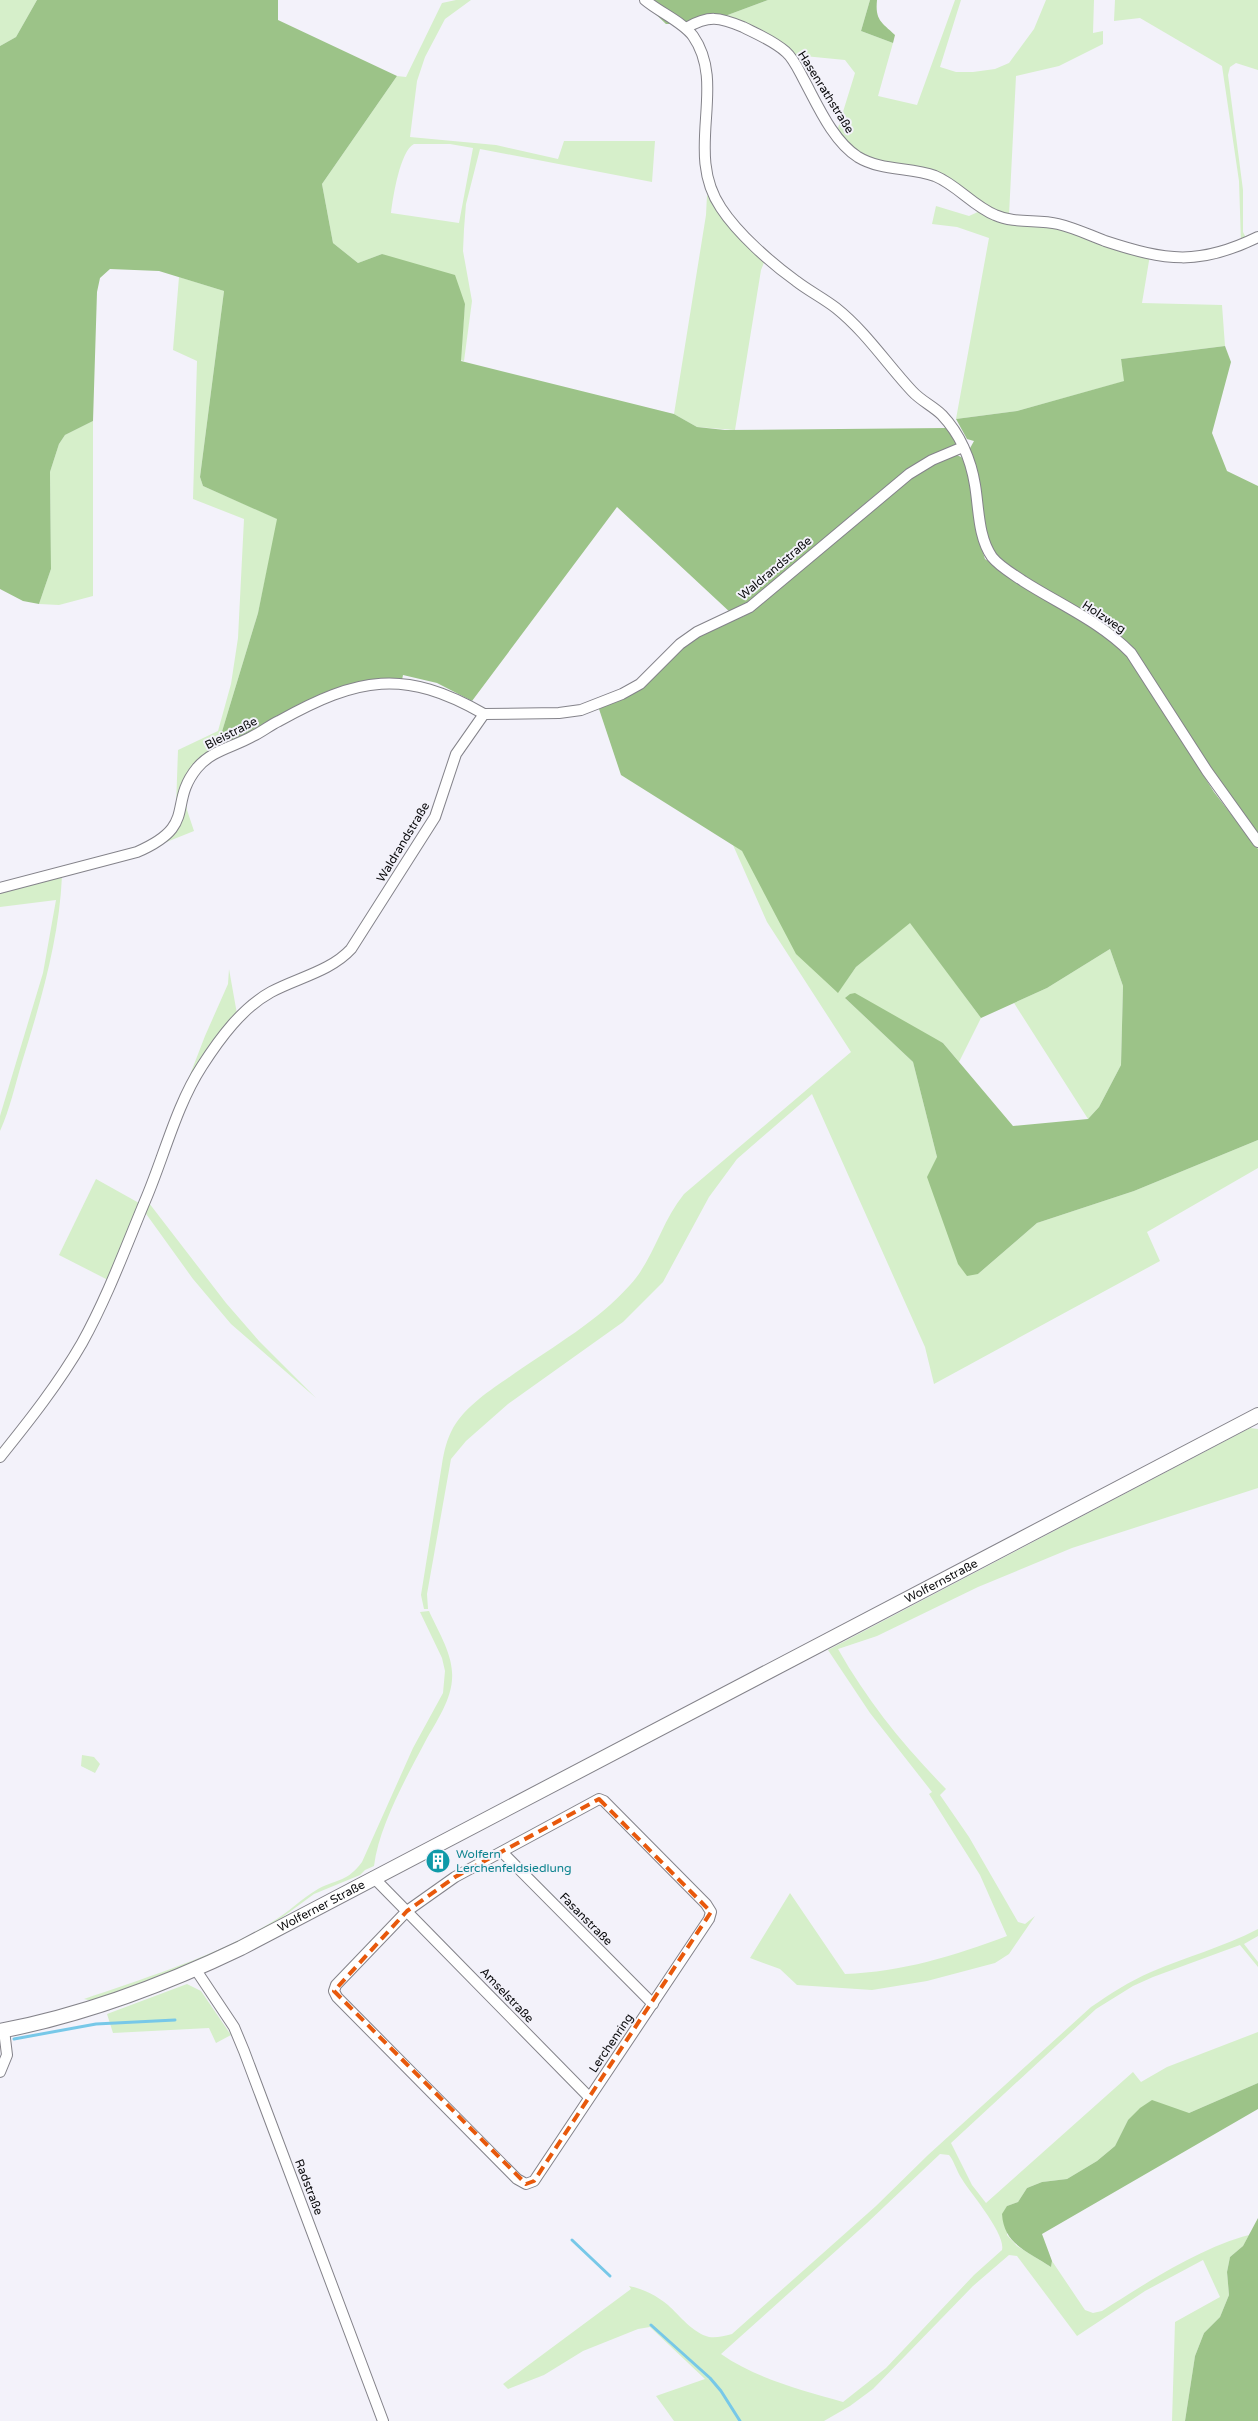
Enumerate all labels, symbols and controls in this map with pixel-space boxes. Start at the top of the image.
street label: Hasenrathstraße [795,48,857,136]
street label: Waldrandstraße [736,533,814,603]
street label: Holzweg [1080,598,1128,636]
street label: Bleistraße [203,714,260,752]
street label: Waldrandstraße [374,799,433,885]
street label: Wolfernstraße [902,1556,980,1606]
place label: Wolfern Lerchenfeldsiedlung [456,1847,572,1875]
building icon: Wolfern Lerchenfeldsiedlung [425,1848,451,1874]
street label: Wolferner Straße [275,1877,367,1935]
street label: Fasanstraße [557,1890,615,1948]
street label: Amselstraße [477,1965,537,2026]
street label: Lerchenring [586,2011,636,2075]
street label: Radstraße [292,2157,326,2217]

